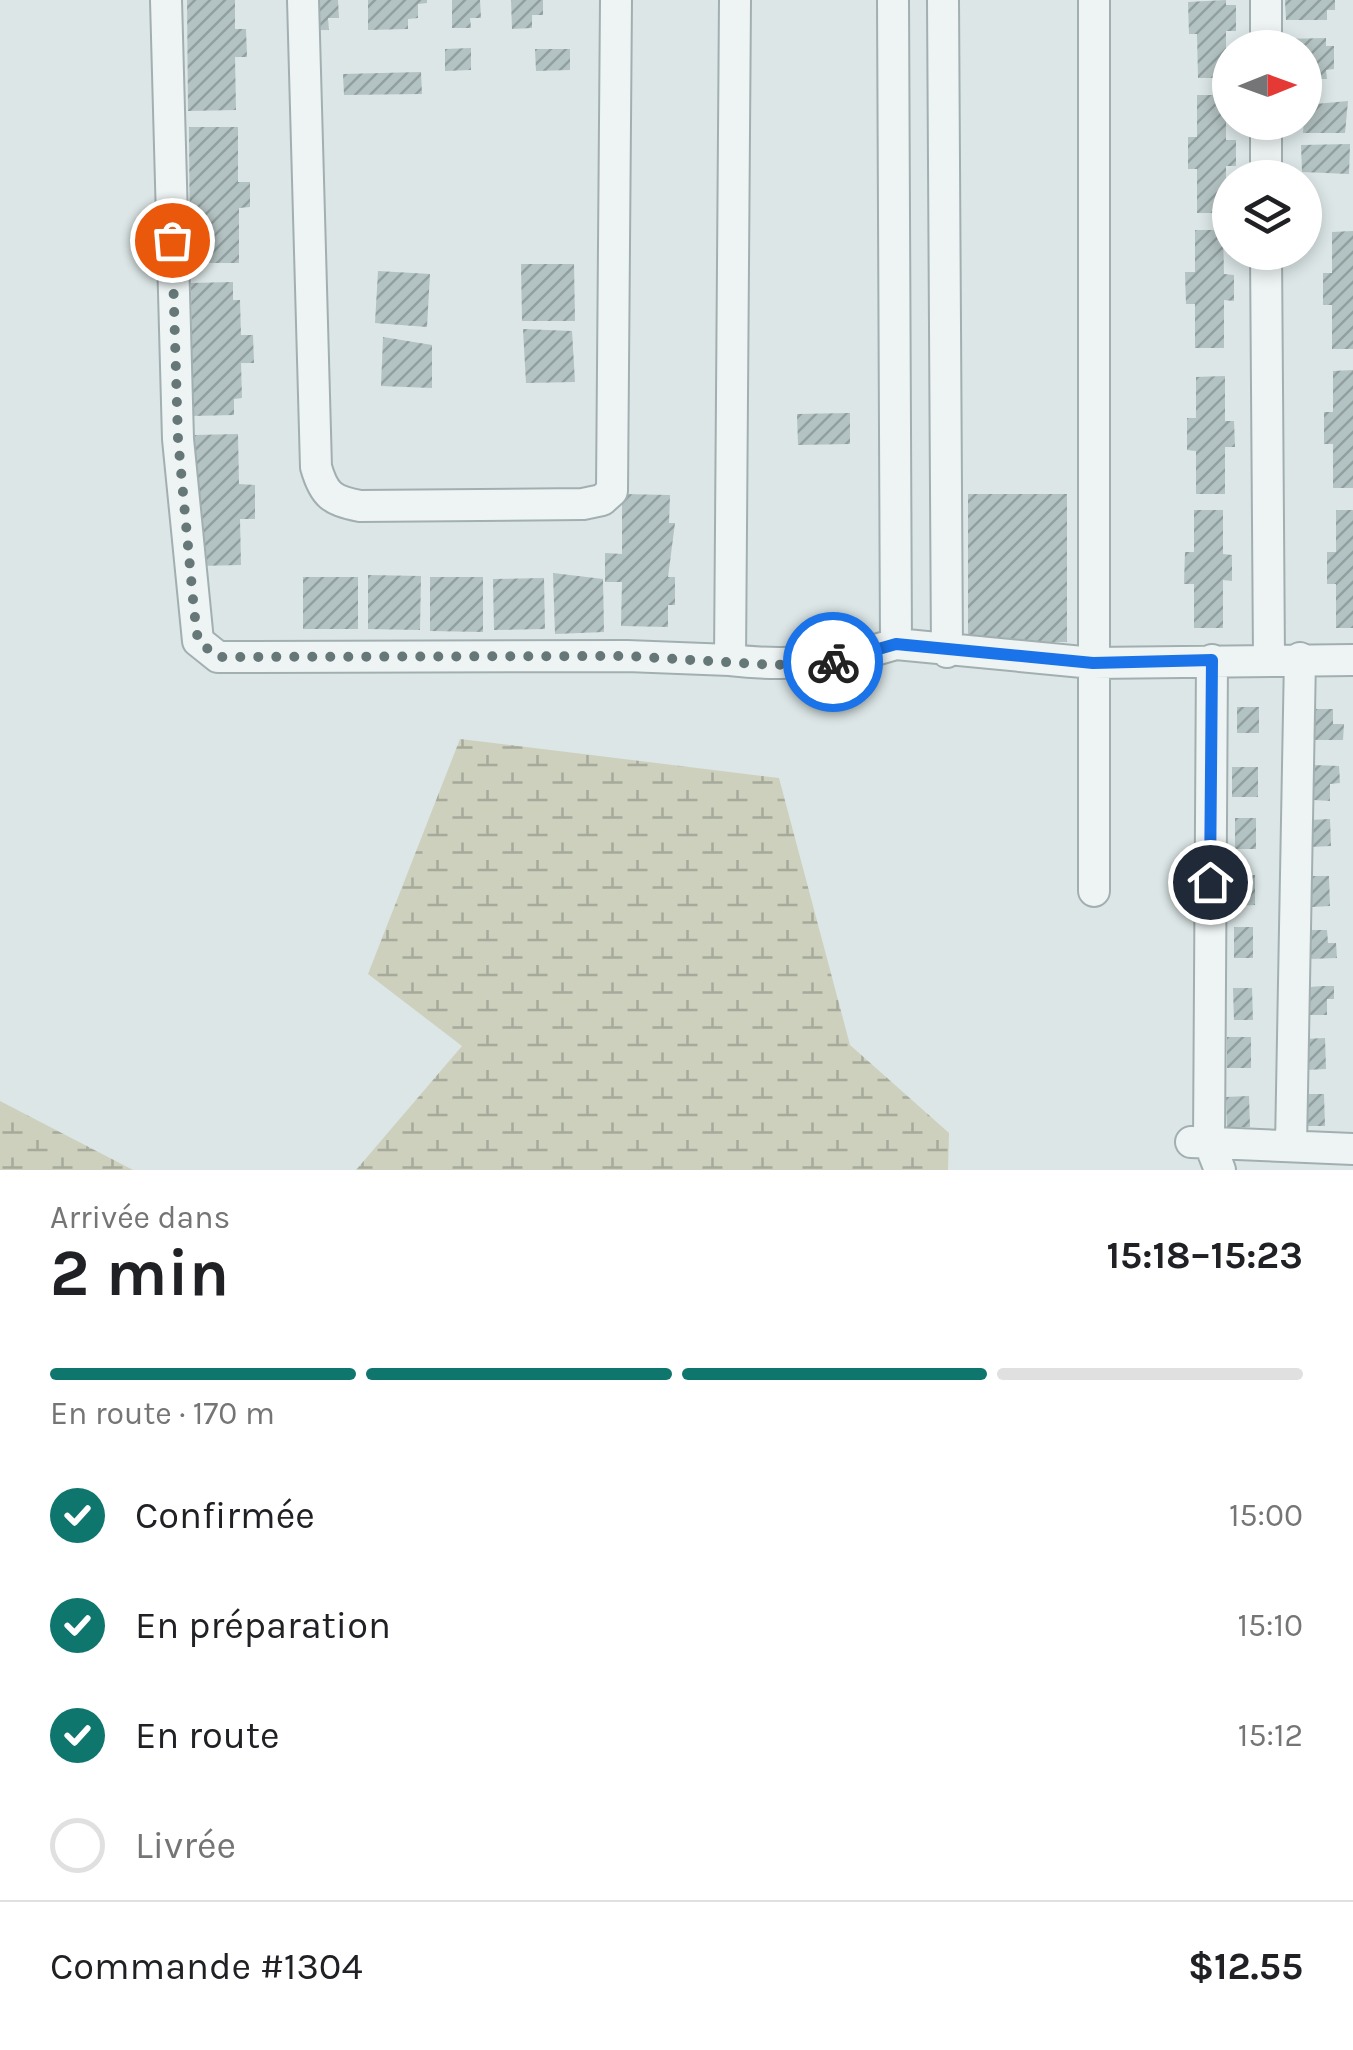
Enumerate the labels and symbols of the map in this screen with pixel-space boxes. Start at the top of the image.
north arrow [1212,30,1322,140]
pin [130,198,215,283]
courier [783,612,883,712]
pin [1168,840,1253,925]

